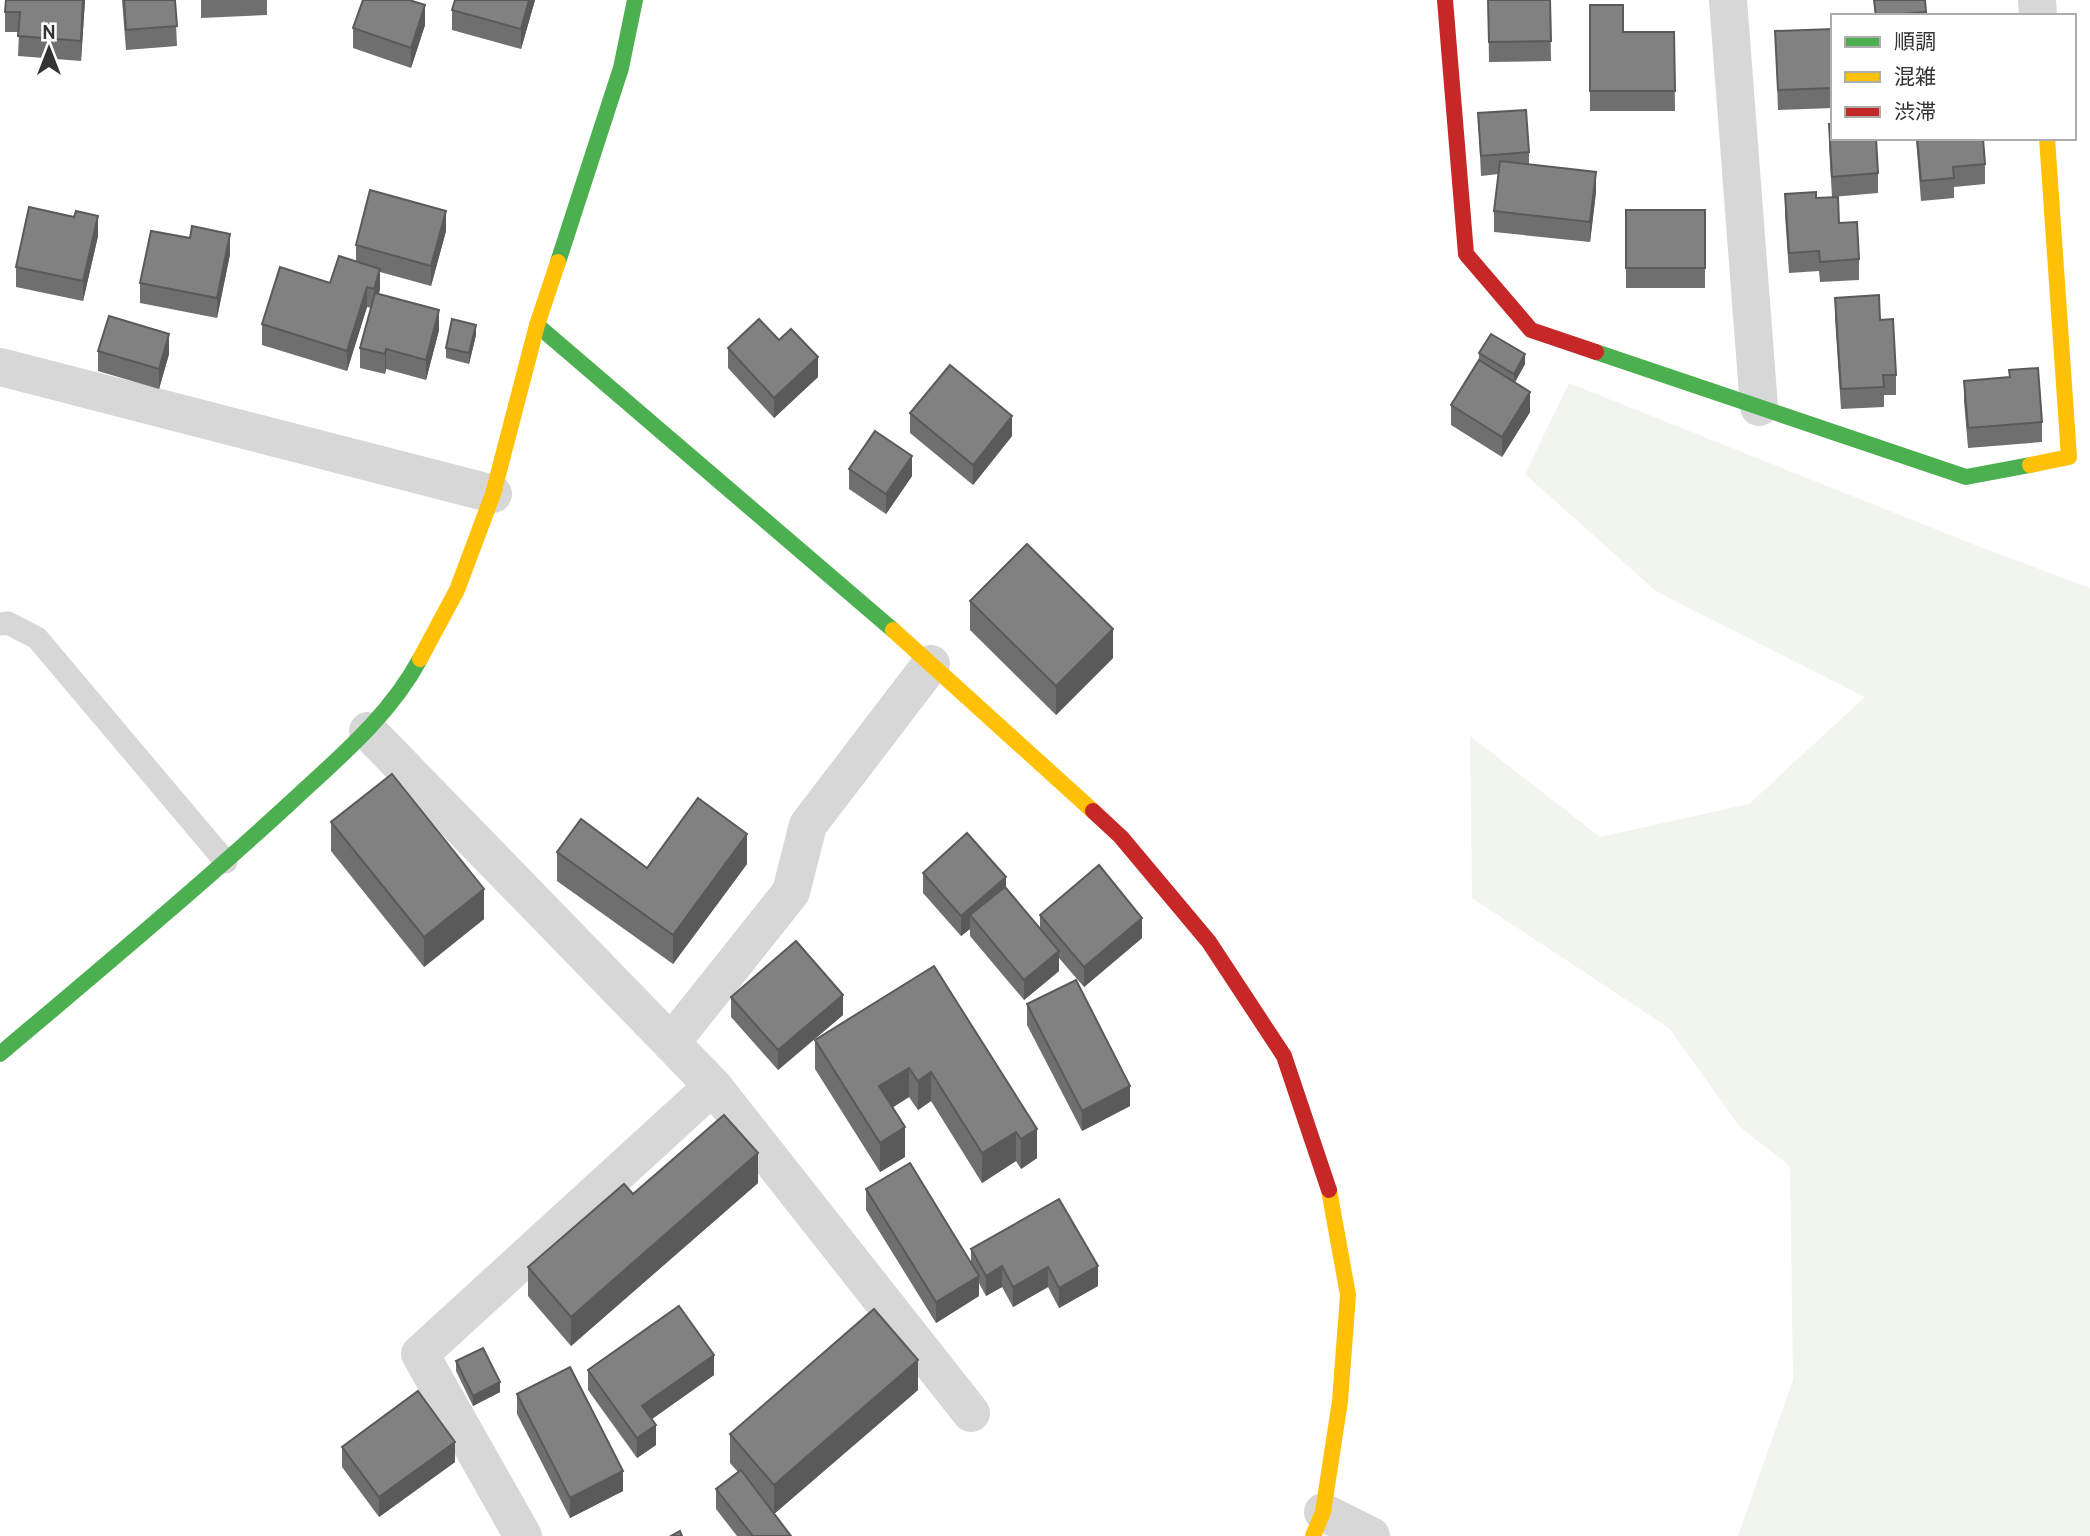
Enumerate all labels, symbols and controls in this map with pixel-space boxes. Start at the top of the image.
north arrow [14,14,84,84]
legend [1831,14,2076,140]
text: N [42,21,56,44]
text: 順調 [1894,29,1936,54]
text: 混雑 [1894,64,1936,89]
text: 渋滞 [1894,99,1936,124]

